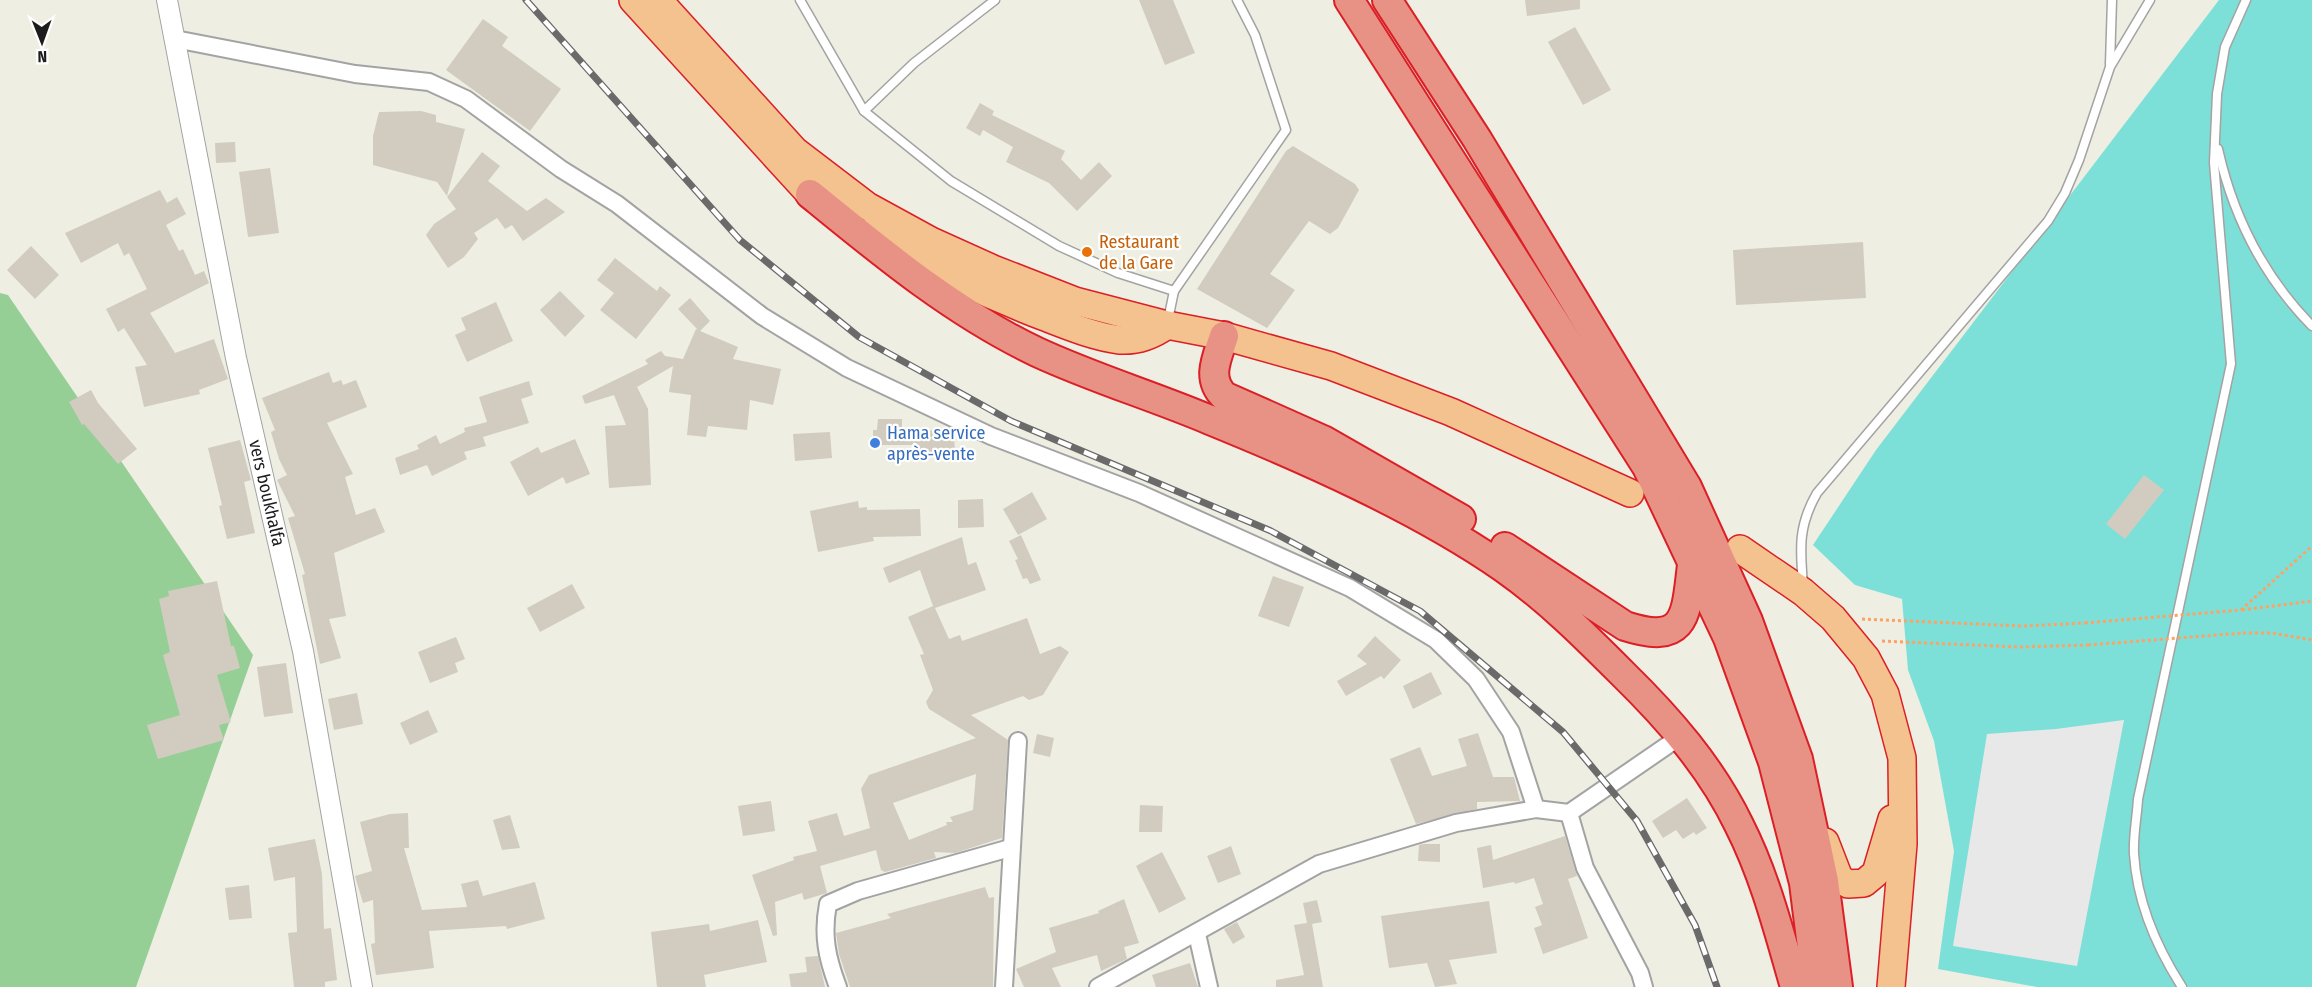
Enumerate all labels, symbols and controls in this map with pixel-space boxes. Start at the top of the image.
north arrow [12,12,72,72]
text: N [37,47,47,66]
place label: Restaurant de la Gare [1099,231,1179,274]
marker: Restaurant de la Gare [1080,245,1094,259]
place label: Hama service après-vente [887,422,985,465]
marker: Hama service après-vente [868,436,882,450]
street label: vers boukhalfa [244,438,290,548]

